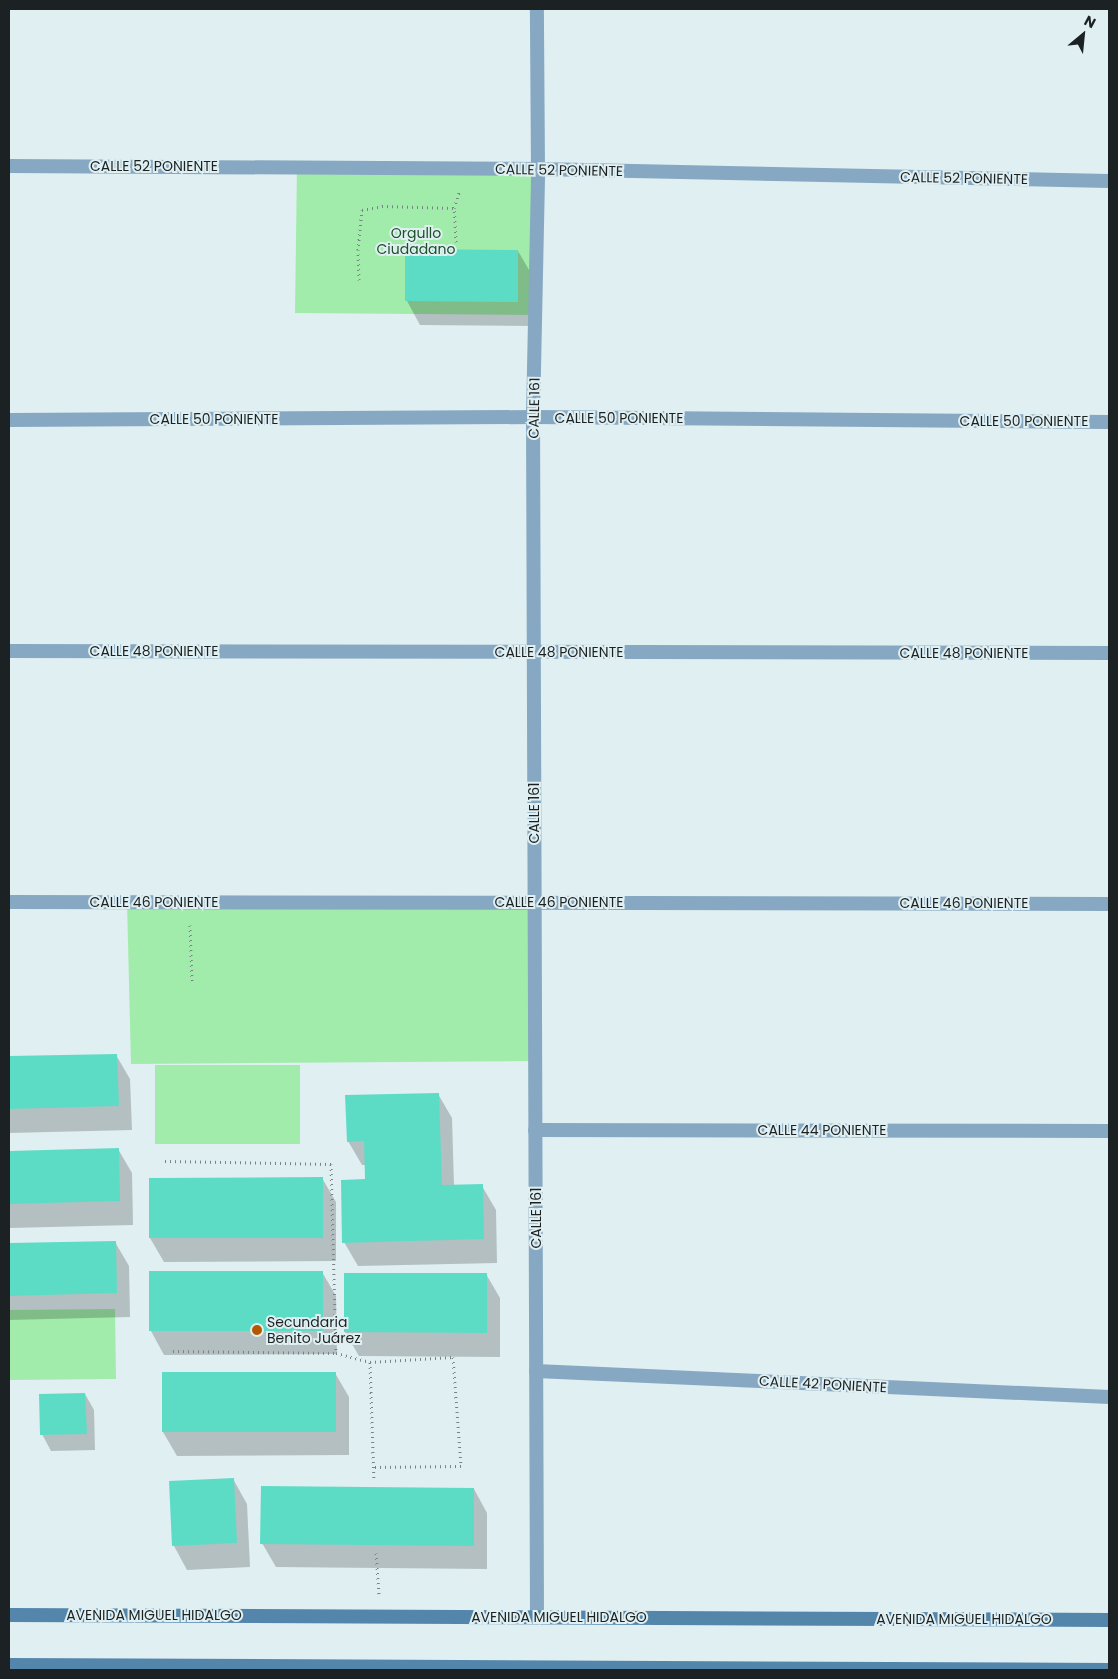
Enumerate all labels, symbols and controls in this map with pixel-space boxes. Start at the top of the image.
north arrow [1058,10,1108,60]
text: N [1081,10,1099,33]
street label: CALLE 52 PONIENTE [90,158,218,174]
street label: CALLE 52 PONIENTE [495,160,623,180]
street label: CALLE 52 PONIENTE [900,168,1028,188]
park label: Orgullo Ciudadano [377,225,455,258]
street label: CALLE 161 [525,377,543,439]
street label: CALLE 50 PONIENTE [555,410,683,426]
street label: CALLE 50 PONIENTE [150,411,278,427]
street label: CALLE 50 PONIENTE [960,413,1088,429]
street label: CALLE 48 PONIENTE [90,643,218,659]
street label: CALLE 48 PONIENTE [495,644,623,660]
street label: CALLE 48 PONIENTE [900,645,1028,661]
street label: CALLE 161 [526,782,542,844]
street label: CALLE 46 PONIENTE [90,894,218,910]
street label: CALLE 46 PONIENTE [495,894,623,910]
street label: CALLE 46 PONIENTE [900,895,1028,911]
street label: CALLE 44 PONIENTE [758,1122,886,1138]
street label: CALLE 161 [528,1187,544,1249]
place label: Secundaria Benito Juárez [267,1314,361,1346]
marker: Secundaria Benito Juárez [251,1324,263,1336]
street label: CALLE 42 PONIENTE [759,1372,887,1396]
street label: AVENIDA MIGUEL HIDALGO [66,1607,242,1623]
street label: AVENIDA MIGUEL HIDALGO [471,1609,647,1625]
street label: AVENIDA MIGUEL HIDALGO [876,1611,1052,1627]

